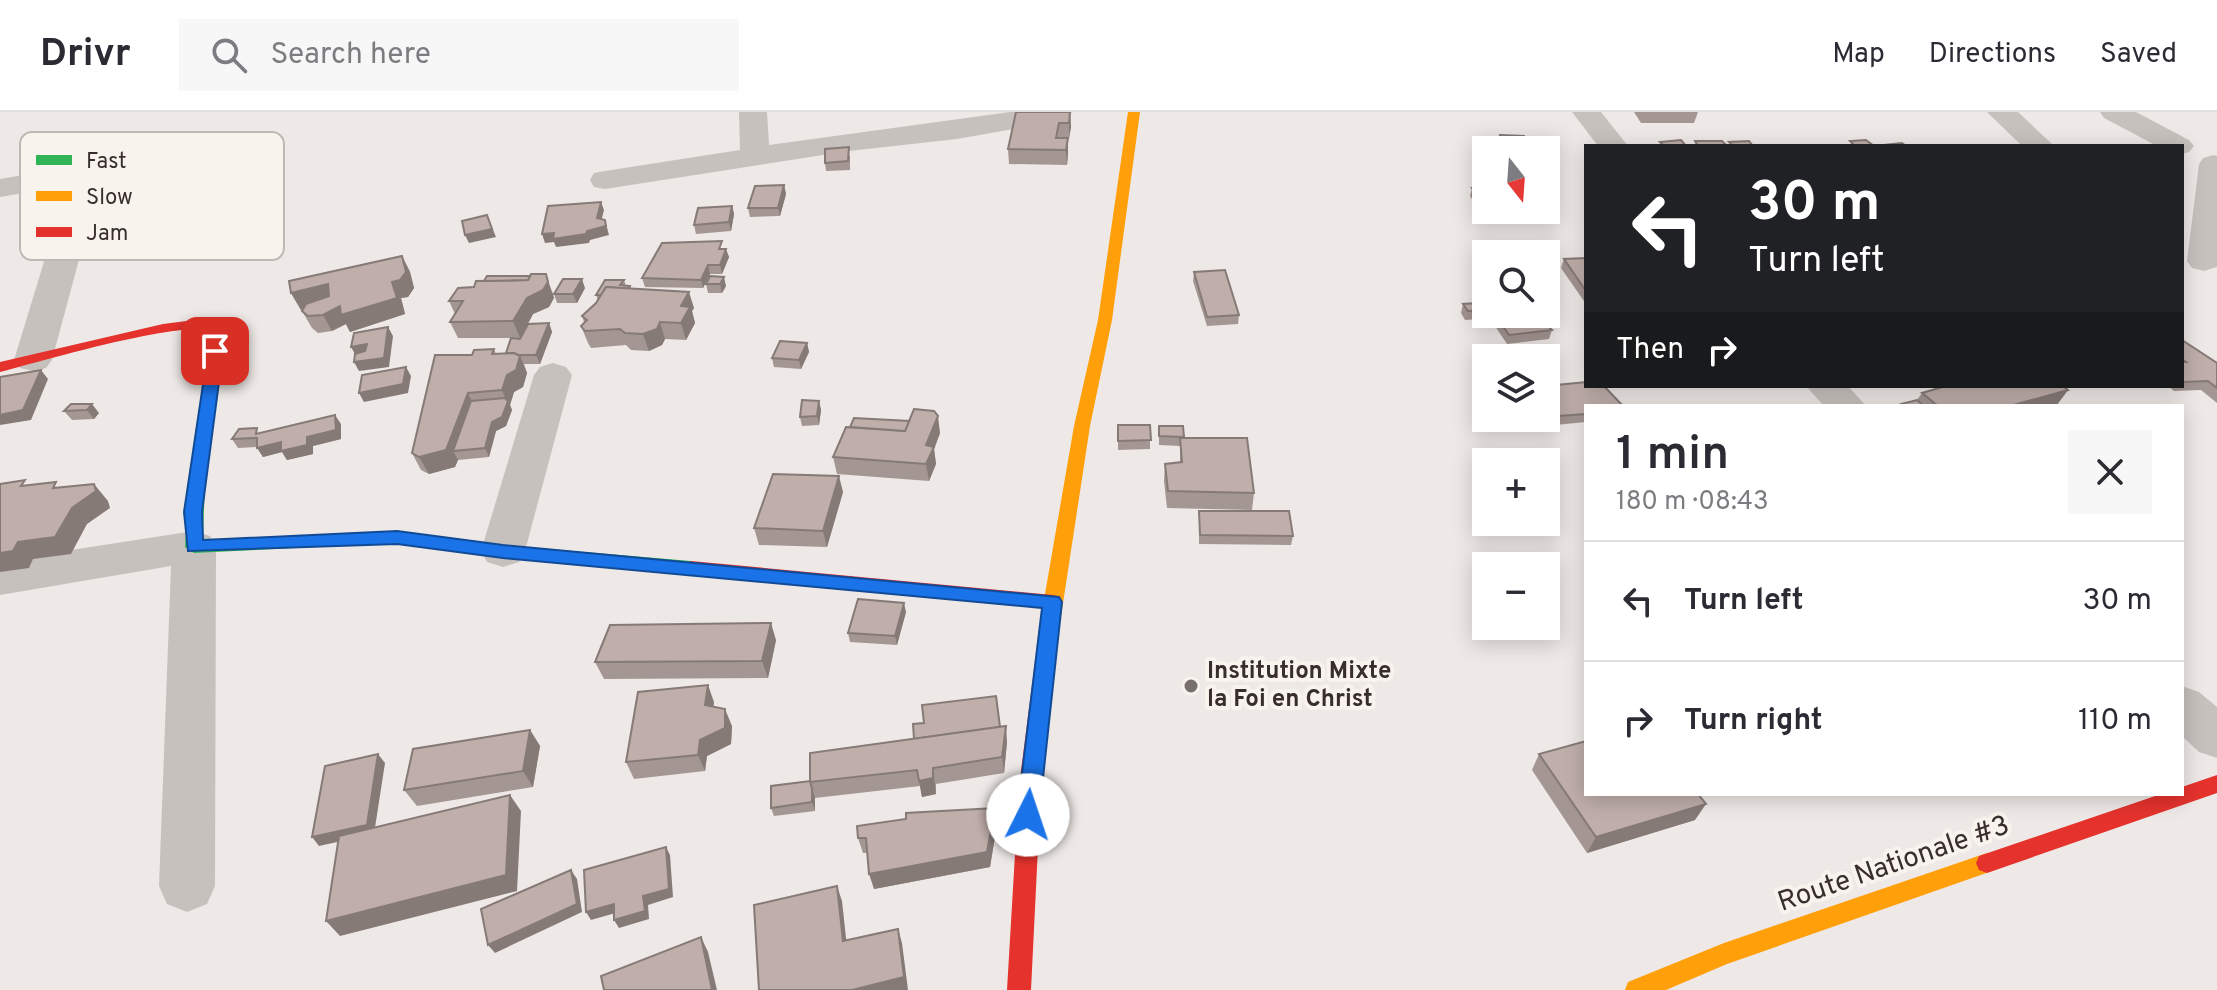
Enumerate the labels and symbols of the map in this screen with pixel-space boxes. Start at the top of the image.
legend [20,132,284,260]
north arrow [1472,136,1560,224]
text: Fast [86,149,127,176]
text: Slow [86,185,133,212]
text: Jam [86,221,129,248]
pin [181,317,249,385]
place label: Institution Mixte la Foi en Christ [1207,657,1391,715]
marker: Institution Mixte la Foi en Christ [1182,677,1200,695]
position arrow [986,773,1070,857]
street label: Route Nationale #3 [1773,808,2015,922]

